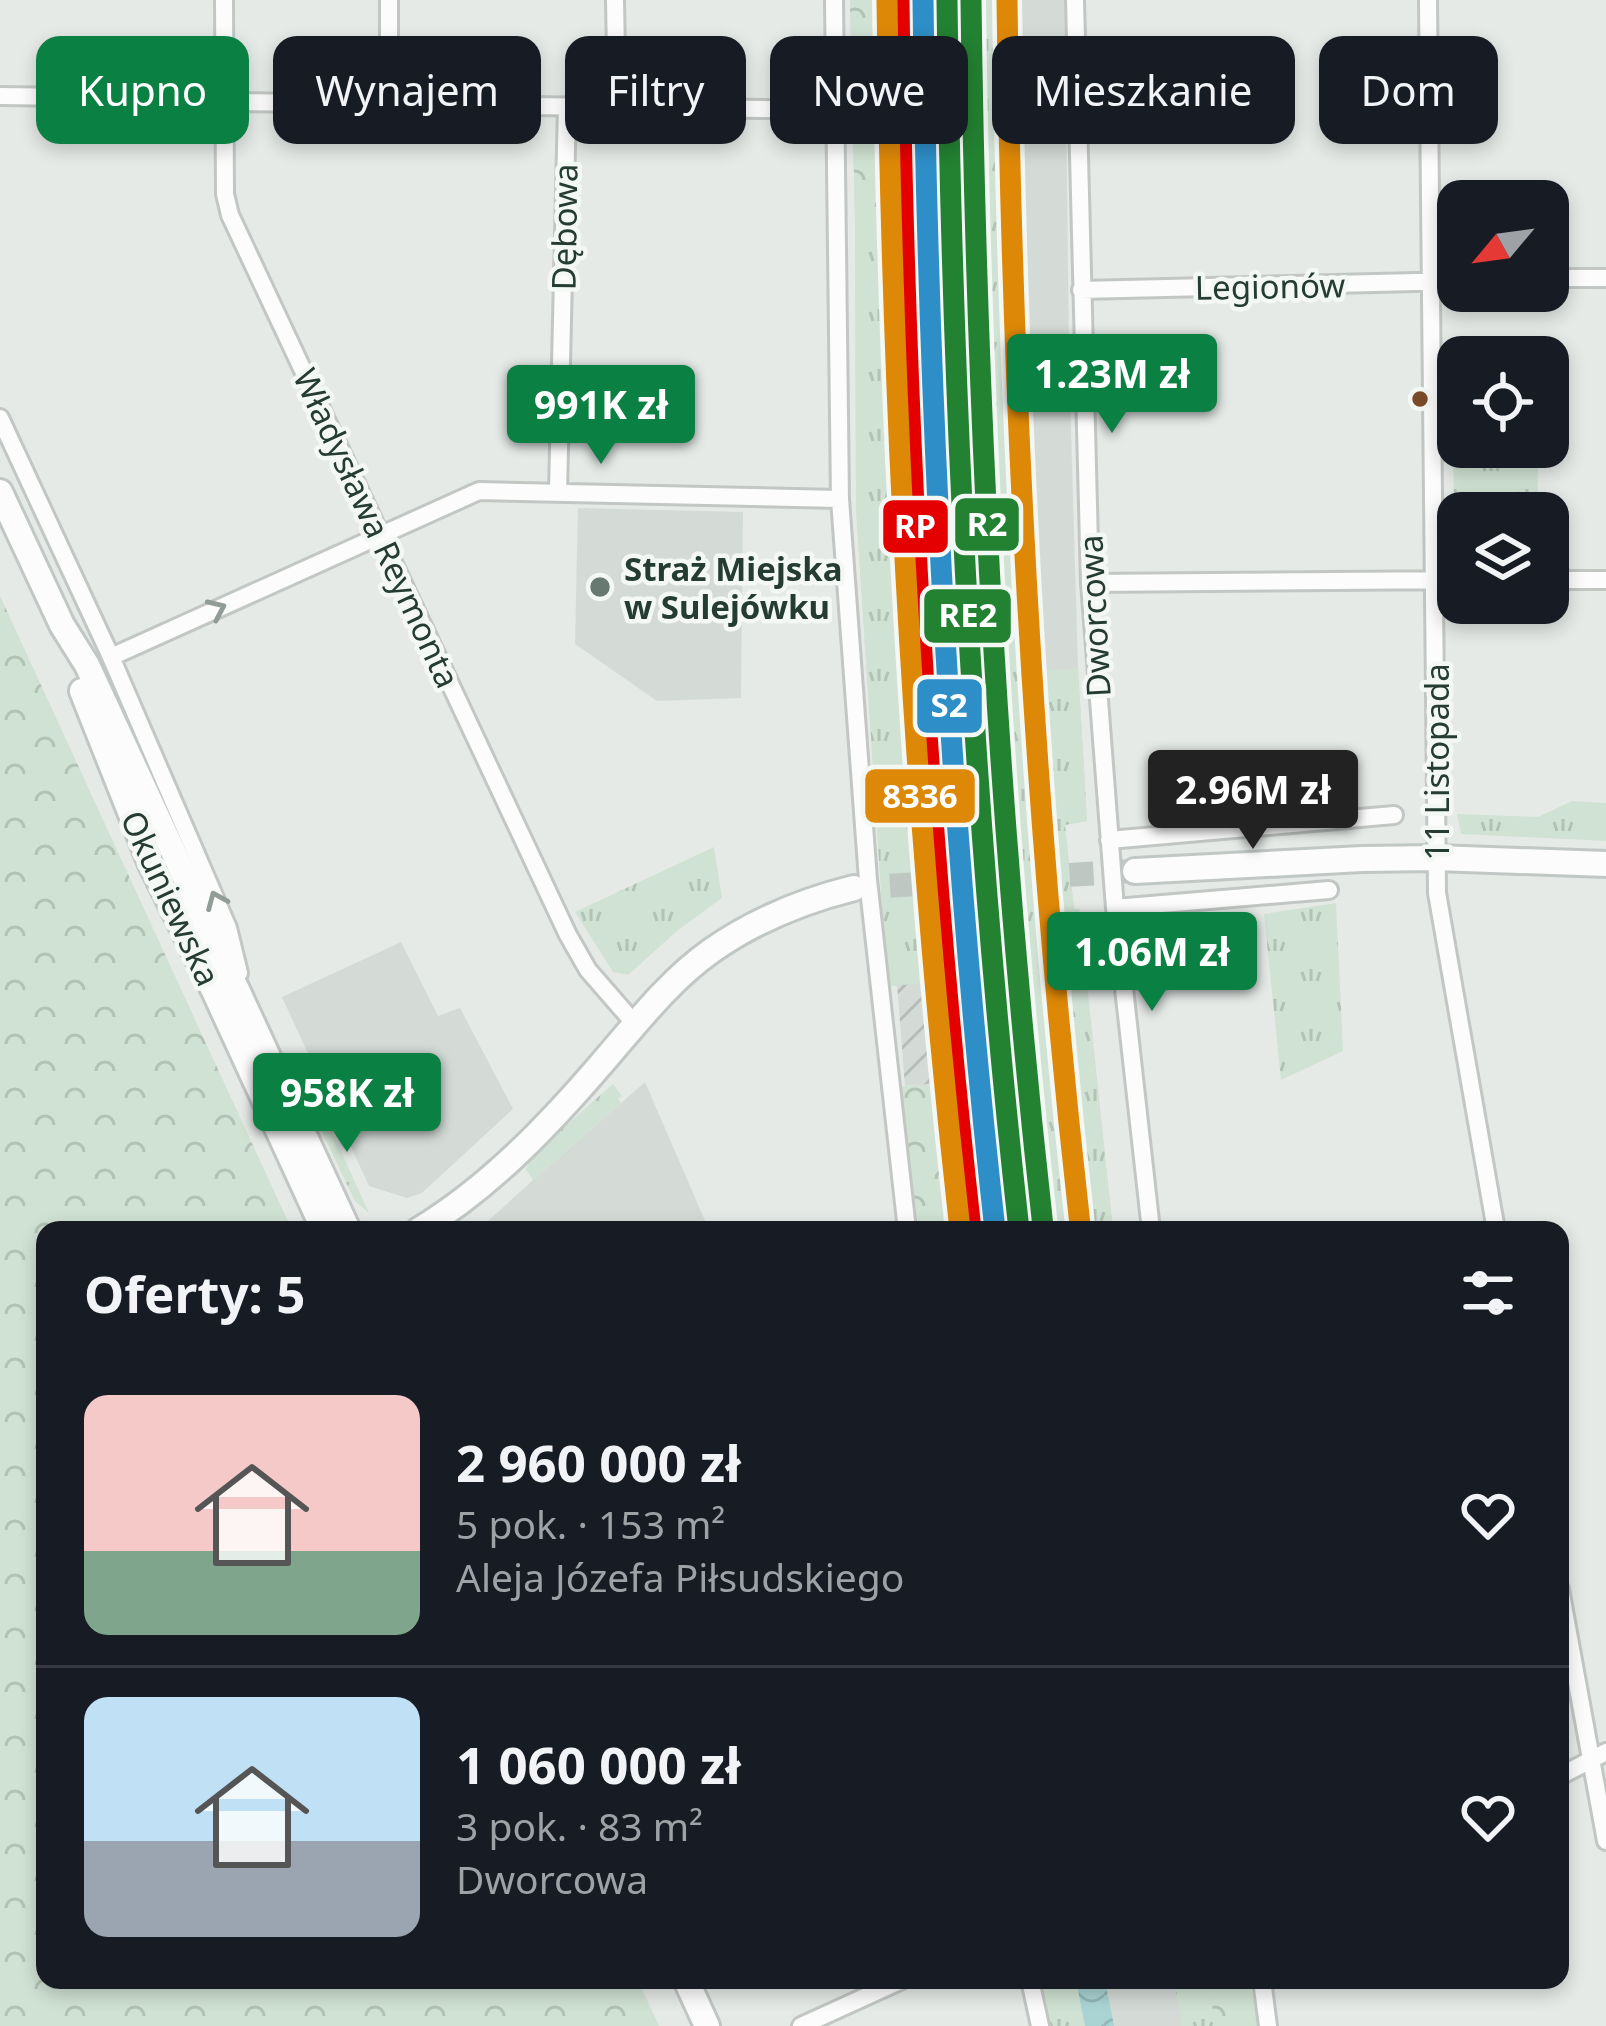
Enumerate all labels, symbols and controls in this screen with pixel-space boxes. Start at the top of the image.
chip: Kupno [36,36,249,144]
chip: Wynajem [273,36,541,144]
chip: Filtry [565,36,746,144]
chip: Nowe [770,36,968,144]
chip: Mieszkanie [992,36,1295,144]
chip: Dom [1319,36,1498,144]
street label: Dębowa [540,163,588,291]
north arrow [1437,180,1569,312]
map controls [1437,180,1569,624]
street label: Legionów [1194,262,1346,310]
pin: 1.23M zł [988,334,1236,436]
button: locate [1437,336,1569,468]
text: 1.23M zł [1034,346,1190,399]
street label: Władysława Reymonta [283,361,471,695]
pin: 991K zł [490,365,712,467]
text: 991K zł [534,377,668,430]
unlabelled marker [1409,388,1431,410]
button: layers [1437,492,1569,624]
line badge: R2 [953,496,1021,553]
line badge: RP [881,498,950,555]
text: R2 [967,501,1007,546]
text: RP [894,503,936,548]
street label: Dworcowa [1067,534,1121,698]
place label: Straż Miejska w Sulejówku [624,546,843,629]
marker: Straż Miejska w Sulejówku [587,574,613,600]
line badge: RE2 [922,587,1013,645]
text: RE2 [938,592,998,637]
one-way arrow [205,599,227,623]
street label: 11 Listopada [1414,663,1459,861]
line badge: S2 [915,677,984,735]
text: S2 [930,682,968,727]
pin: 2.96M zł [1129,750,1377,852]
text: 2.96M zł [1175,762,1331,815]
line badge: 8336 [863,767,977,825]
text: 8336 [882,773,958,818]
street label: Okuniewska [111,803,231,993]
one-way arrow [206,891,230,913]
pin: 1.06M zł [1028,912,1276,1014]
text: 1.06M zł [1074,924,1230,977]
pin: 958K zł [236,1053,458,1155]
text: 958K zł [280,1065,414,1118]
text: Oferty: 5 [84,1258,305,1328]
icon: filters [1455,1260,1521,1326]
text: 2 960 000 zł [456,1427,741,1497]
icon: home [180,1443,324,1587]
icon: heart [1455,1482,1521,1548]
text: 5 pok. · 153 m² [456,1497,725,1550]
text: Aleja Józefa Piłsudskiego [456,1550,904,1603]
text: 1 060 000 zł [456,1729,741,1799]
icon: home [180,1745,324,1889]
icon: heart [1455,1784,1521,1850]
text: 3 pok. · 83 m² [456,1799,703,1852]
text: Dworcowa [456,1852,648,1905]

